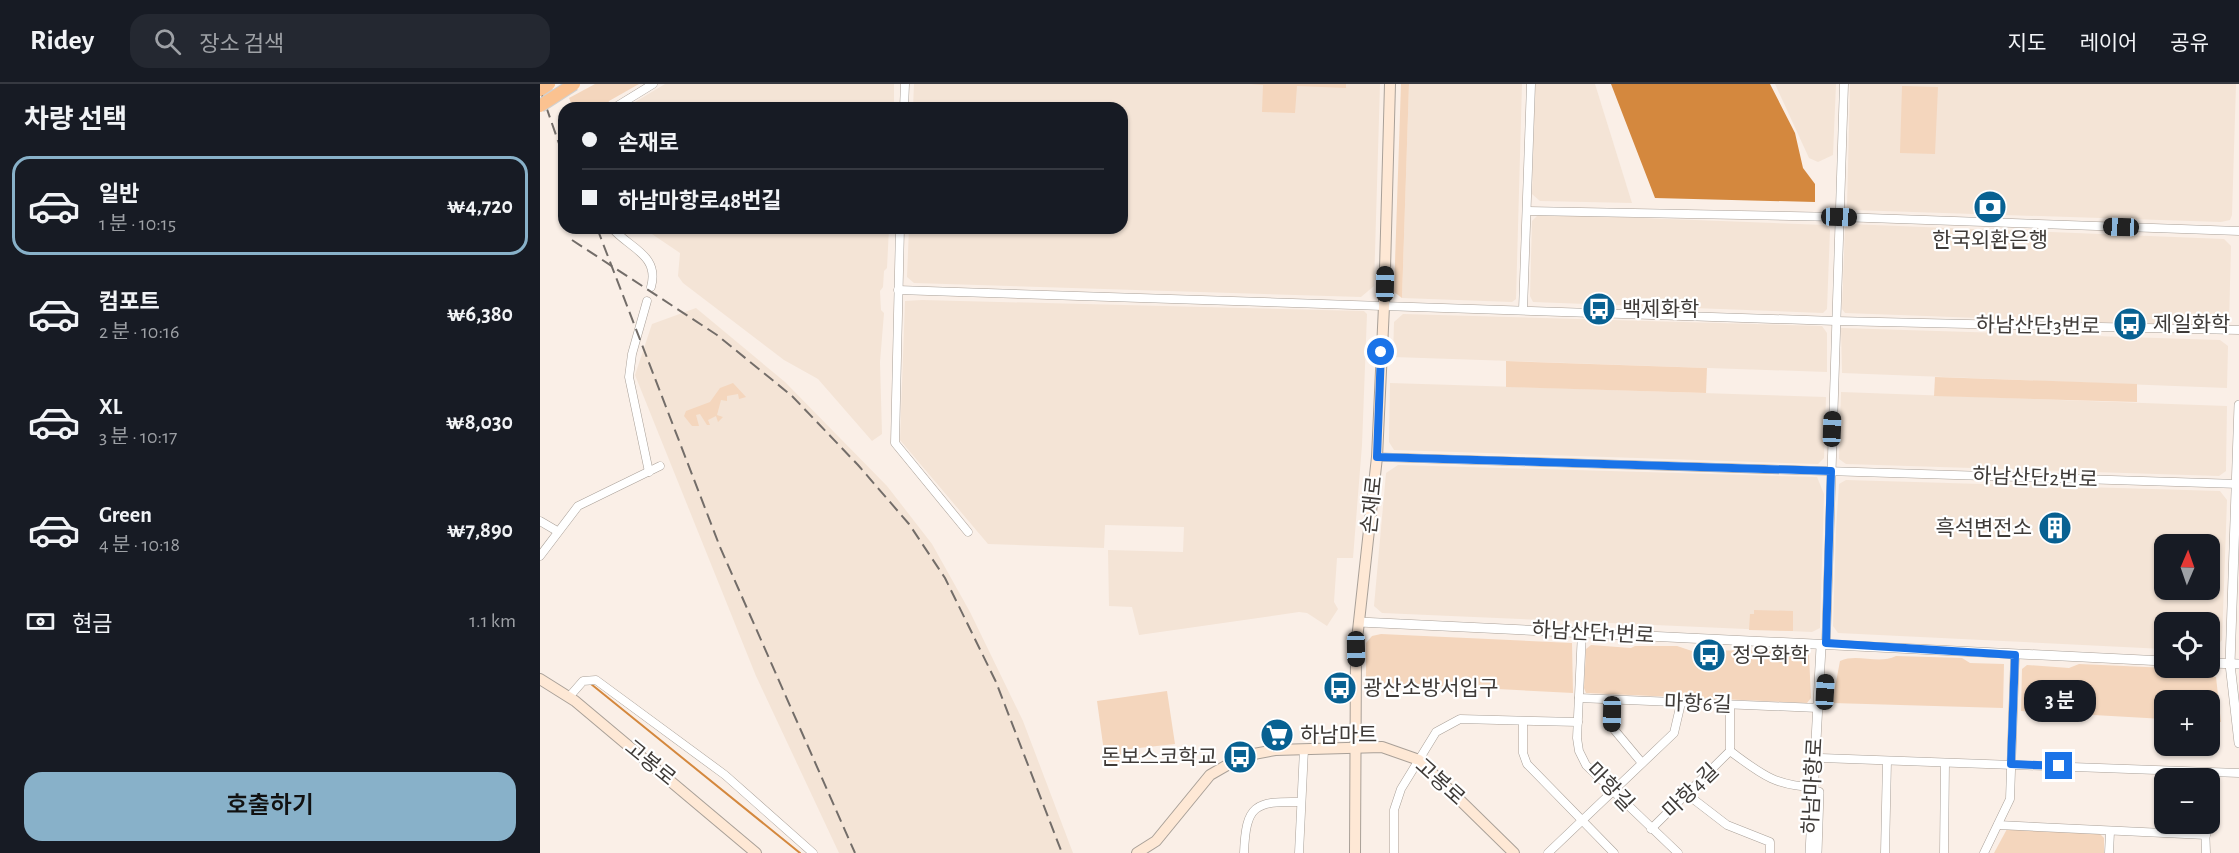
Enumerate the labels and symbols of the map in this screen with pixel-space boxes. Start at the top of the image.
bank icon: 한국외환은행 [1972,189,2008,225]
car [1821,207,1857,227]
car [2103,217,2139,237]
place label: 한국외환은행 [1932,229,2048,251]
car [1376,266,1394,302]
bus stop icon: 백제화학 [1581,291,1617,327]
place label: 백제화학 [1622,298,1699,320]
bus stop icon: 제일화학 [2112,306,2148,342]
street label: 하남산단3번로 [1976,313,2100,338]
place label: 제일화학 [2153,313,2230,335]
route start [1367,338,1394,365]
car [1822,411,1842,447]
street label: 하남산단2번로 [1972,464,2098,491]
street label: 손재로 [1358,475,1385,535]
building icon: 흑석변전소 [2037,510,2073,546]
place label: 흑석변전소 [1935,517,2032,539]
north arrow [2154,534,2220,600]
street label: 하남산단1번로 [1531,618,1655,647]
car [1347,631,1365,667]
bus stop icon: 정우화학 [1691,637,1727,673]
place label: 정우화학 [1732,644,1809,666]
bus stop icon: 광산소방서입구 [1322,670,1358,706]
car [1815,674,1835,710]
place label: 광산소방서입구 [1363,677,1498,699]
callout: 3 분 [2023,679,2095,721]
street label: 마항6길 [1664,691,1732,716]
car [1603,696,1621,732]
supermarket icon: 하남마트 [1259,717,1295,753]
place label: 하남마트 [1300,724,1377,746]
street label: 고봉로 [621,737,679,789]
street label: 하남마항로 [1799,737,1826,835]
bus stop icon: 돈보스코학교 [1222,739,1258,775]
place label: 돈보스코학교 [1101,746,1217,768]
route end [2045,752,2072,779]
street label: 고봉로 [1411,755,1469,809]
street label: 마항길 [1582,758,1638,815]
street label: 마항4길 [1659,759,1723,822]

